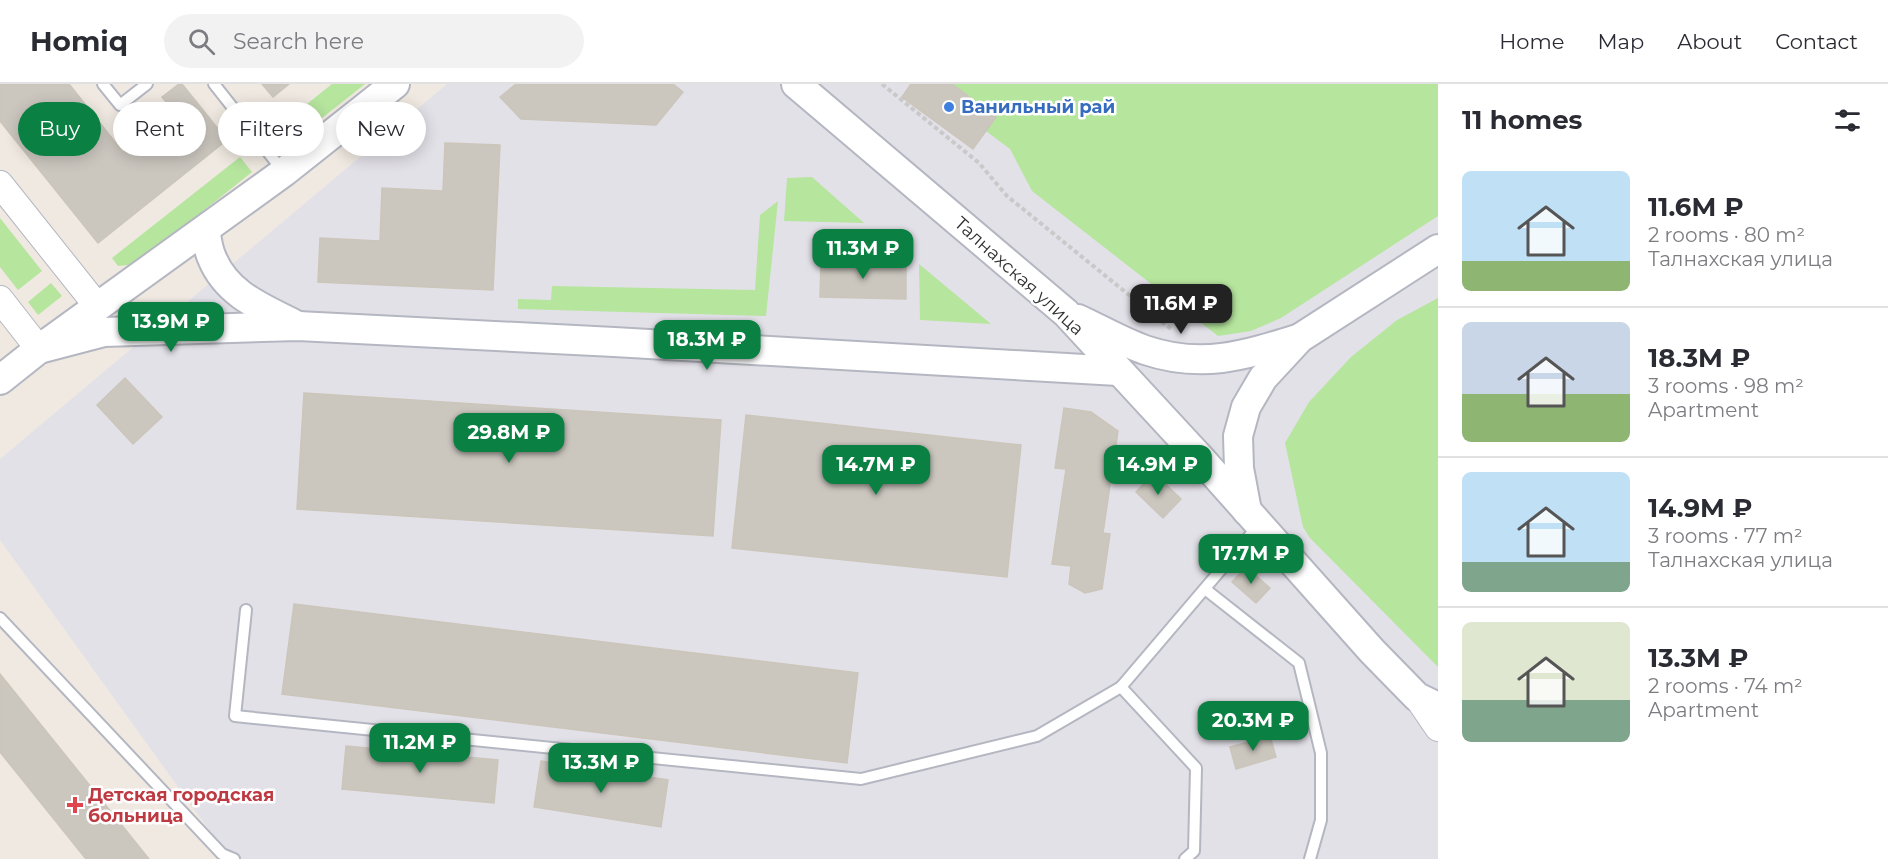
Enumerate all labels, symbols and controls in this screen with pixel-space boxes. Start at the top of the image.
search box [164,14,584,68]
text: Homiq [30,24,128,58]
icon: search [185,25,218,58]
text: Search here [233,28,364,55]
text: Home [1499,29,1564,54]
text: Map [1597,29,1644,54]
text: About [1677,29,1742,54]
text: Contact [1775,29,1858,54]
place label: Ванильный рай [961,96,1115,118]
marker: Ванильный рай [942,100,956,114]
chip: Buy [18,102,101,156]
chip: Rent [113,102,206,156]
chip: Filters [218,102,324,156]
chip: New [336,102,426,156]
text: 11 homes [1462,104,1582,136]
icon: filters [1831,104,1864,137]
text: 11.6M ₽ [1648,191,1744,223]
icon: home [1510,195,1582,267]
street label: Талнахская улица [950,212,1088,340]
text: 2 rooms · 80 m² [1648,223,1805,247]
pin: 11.3M ₽ [808,229,918,280]
text: 11.3M ₽ [826,236,900,260]
text: Талнахская улица [1648,247,1833,271]
pin: 11.6M ₽ [1126,284,1236,335]
text: 11.6M ₽ [1144,291,1218,315]
pin: 13.9M ₽ [116,302,226,353]
text: 13.9M ₽ [132,309,210,333]
pin: 18.3M ₽ [652,320,762,371]
text: 18.3M ₽ [668,327,746,351]
text: 18.3M ₽ [1648,342,1750,374]
icon: home [1510,346,1582,418]
text: 3 rooms · 98 m² [1648,374,1804,398]
text: Apartment [1648,398,1759,422]
pin: 29.8M ₽ [454,413,564,464]
text: 29.8M ₽ [467,420,551,444]
pin: 14.7M ₽ [821,445,931,496]
pin: 14.9M ₽ [1103,445,1213,496]
text: 14.7M ₽ [836,452,916,476]
text: 14.9M ₽ [1118,452,1198,476]
text: 14.9M ₽ [1648,492,1752,524]
icon: home [1510,496,1582,568]
text: 3 rooms · 77 m² [1648,524,1803,548]
pin: 17.7M ₽ [1196,534,1306,585]
text: 17.7M ₽ [1213,541,1289,565]
text: Талнахская улица [1648,548,1833,572]
text: 13.3M ₽ [1648,642,1748,674]
icon: home [1510,646,1582,718]
text: 2 rooms · 74 m² [1648,674,1803,698]
text: Apartment [1648,698,1759,722]
pin: 20.3M ₽ [1198,701,1308,752]
text: 20.3M ₽ [1212,708,1294,732]
pin: 11.2M ₽ [365,723,475,774]
text: 11.2M ₽ [383,730,457,754]
pin: 13.3M ₽ [546,743,656,794]
text: 13.3M ₽ [562,750,640,774]
place label: Детская городская больница [88,784,274,827]
marker: Детская городская больница [66,796,84,814]

